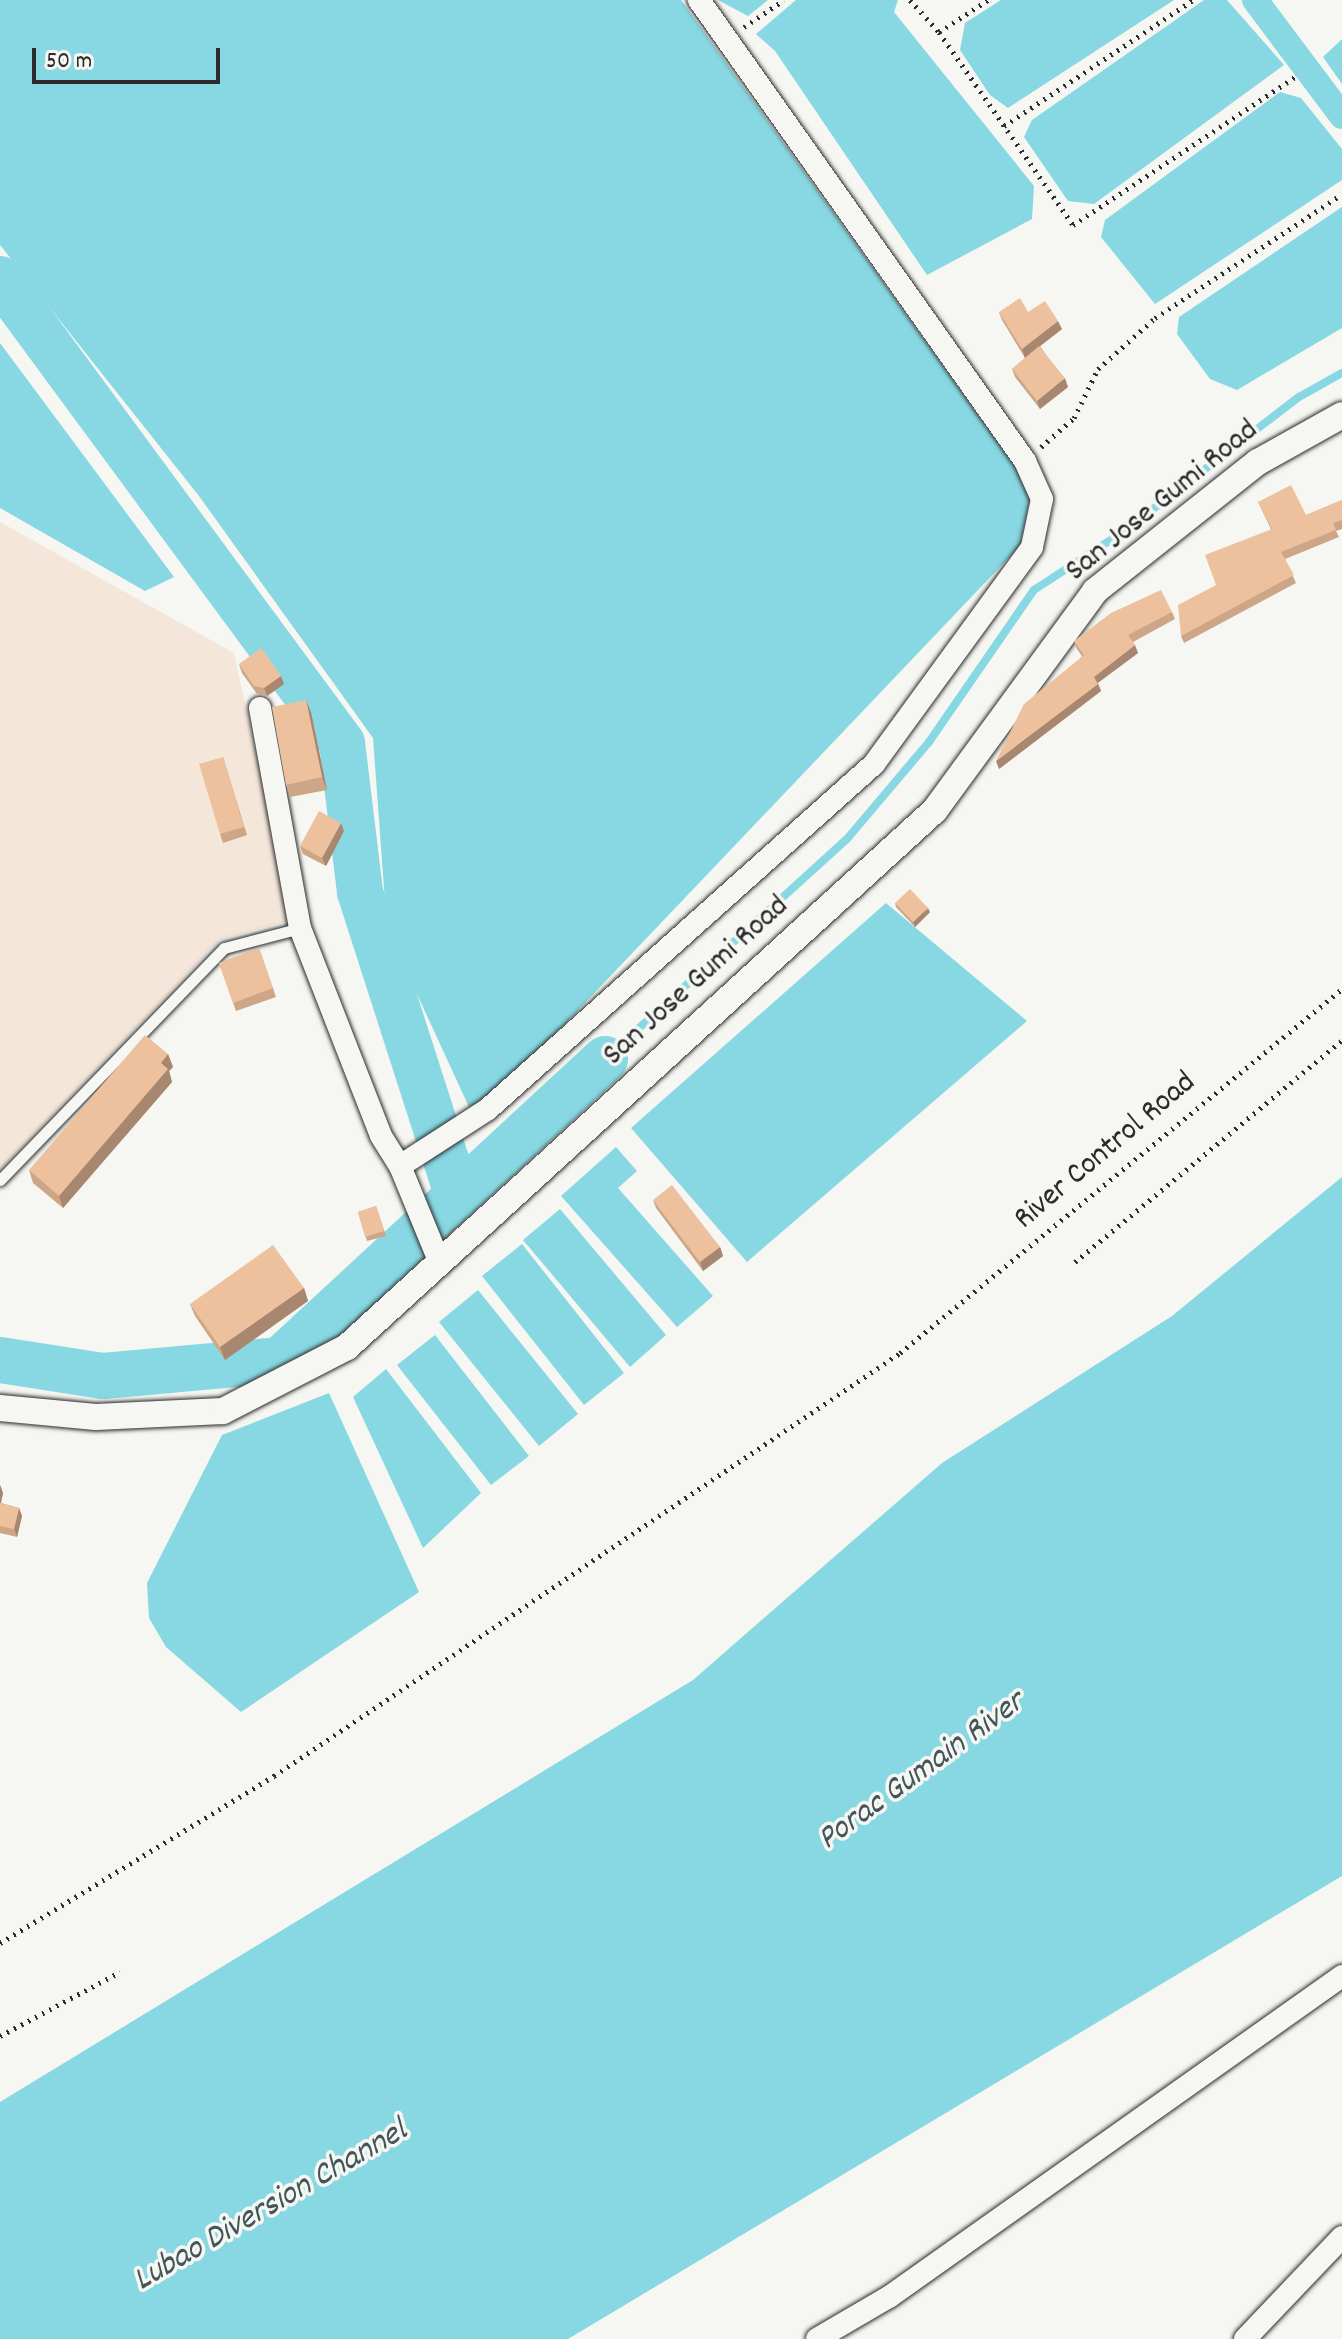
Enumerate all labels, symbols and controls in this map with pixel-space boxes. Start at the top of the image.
scale bar [36,32,224,82]
text: 50 m [46,45,92,79]
street label: San Jose Gumi Road [1059,413,1267,591]
street label: San Jose Gumi Road [596,888,798,1076]
street label: River Control Road [1007,1065,1205,1239]
water label: Porac Gumain River [811,1683,1033,1861]
water label: Lubao Diversion Channel [127,2112,415,2302]

